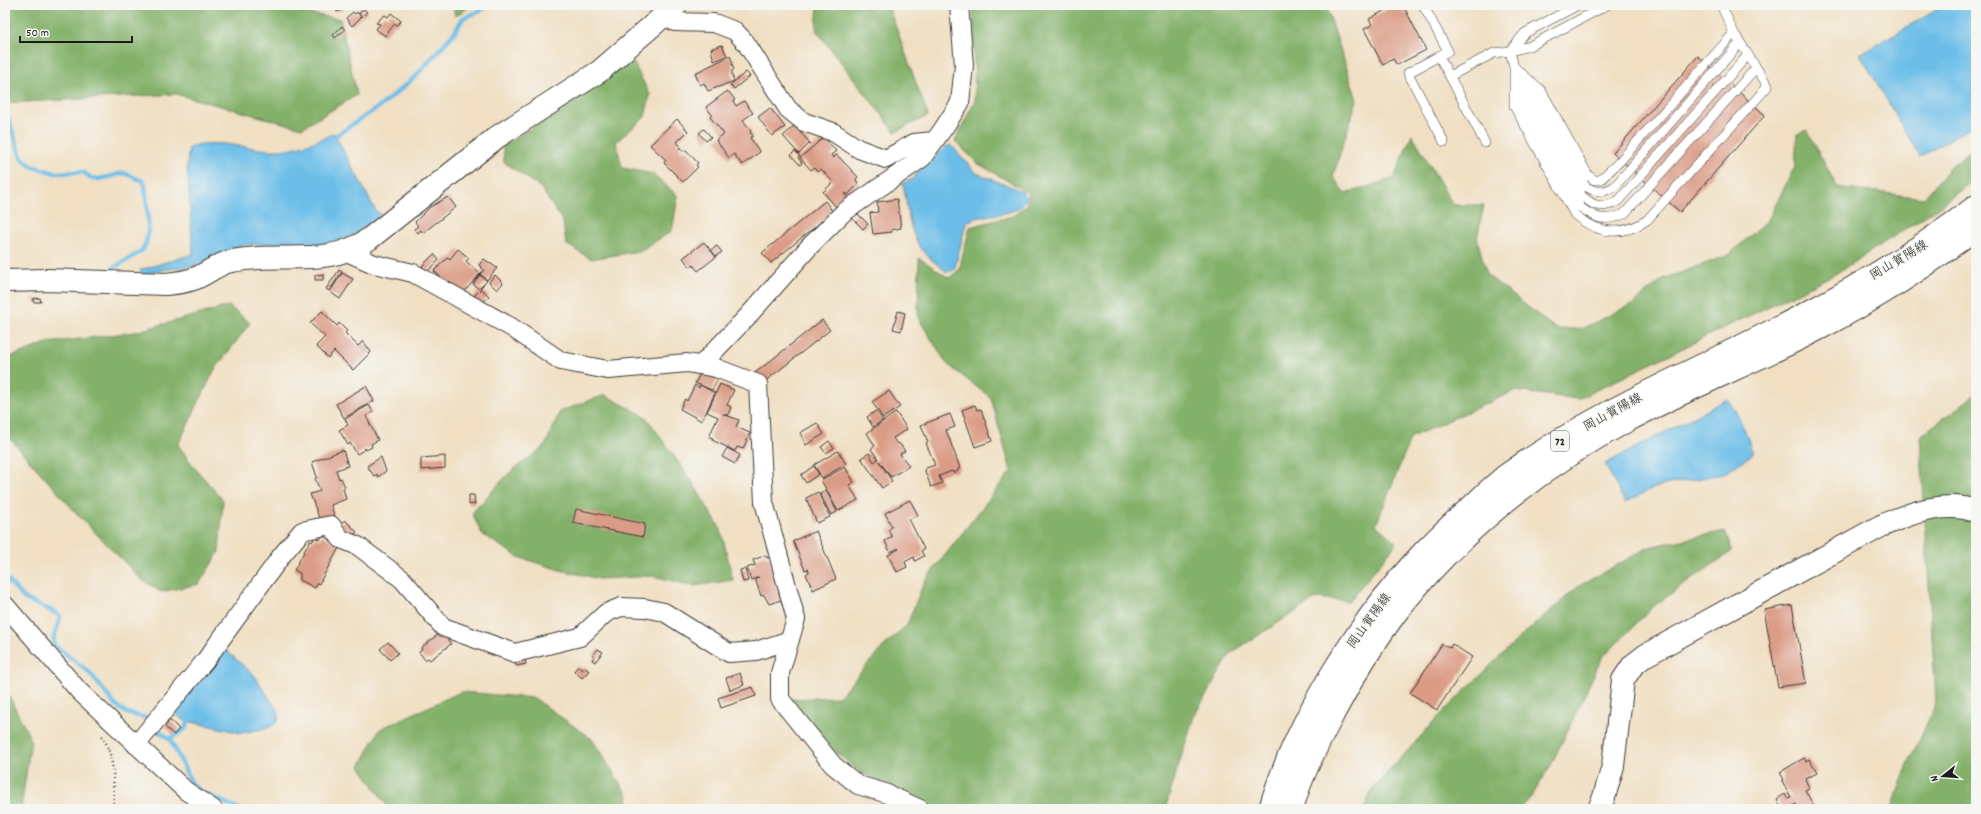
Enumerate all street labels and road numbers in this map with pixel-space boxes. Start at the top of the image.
street label: 岡山賀陽線 [1867,236,1933,286]
street label: 岡山賀陽線 [1580,389,1647,437]
road number: 72 [1551,431,1569,451]
street label: 岡山賀陽線 [1343,589,1397,653]

